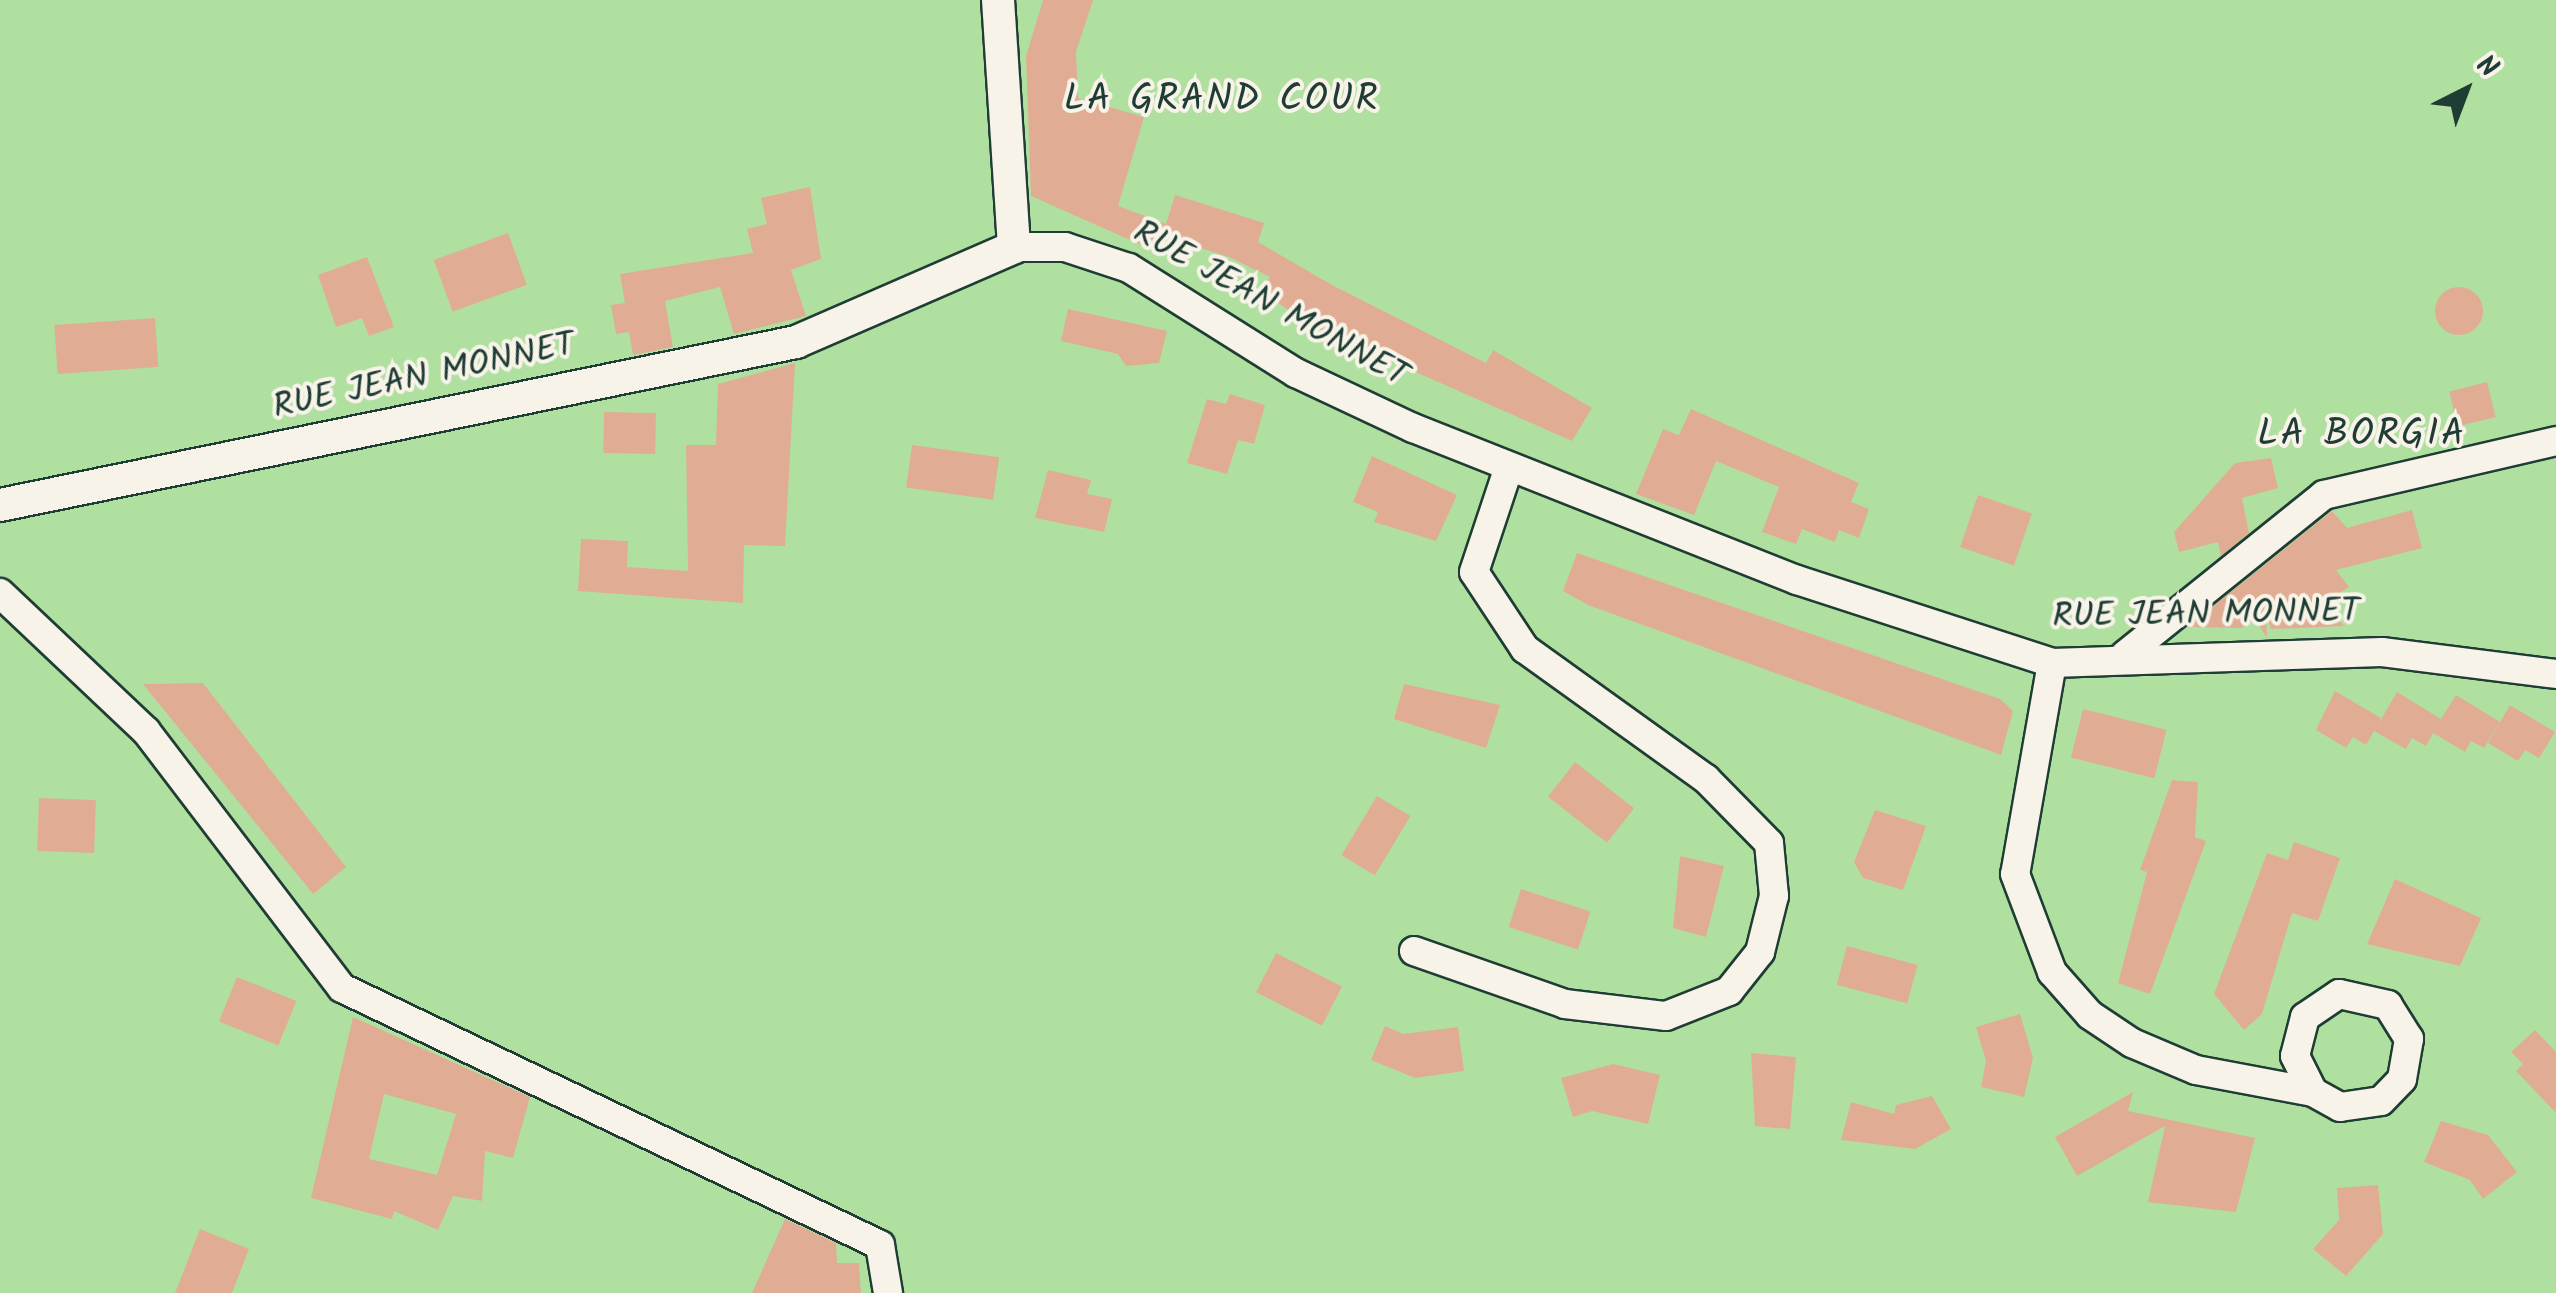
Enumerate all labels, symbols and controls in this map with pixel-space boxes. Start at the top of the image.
north arrow [2416,40,2516,140]
text: N [2465,45,2508,90]
district label: LA GRAND COUR [1064,78,1380,124]
street label: RUE JEAN MONNET [1125,212,1415,398]
street label: RUE JEAN MONNET [269,325,579,429]
district label: LA BORGIA [2257,413,2467,459]
street label: RUE JEAN MONNET [2052,591,2360,639]

